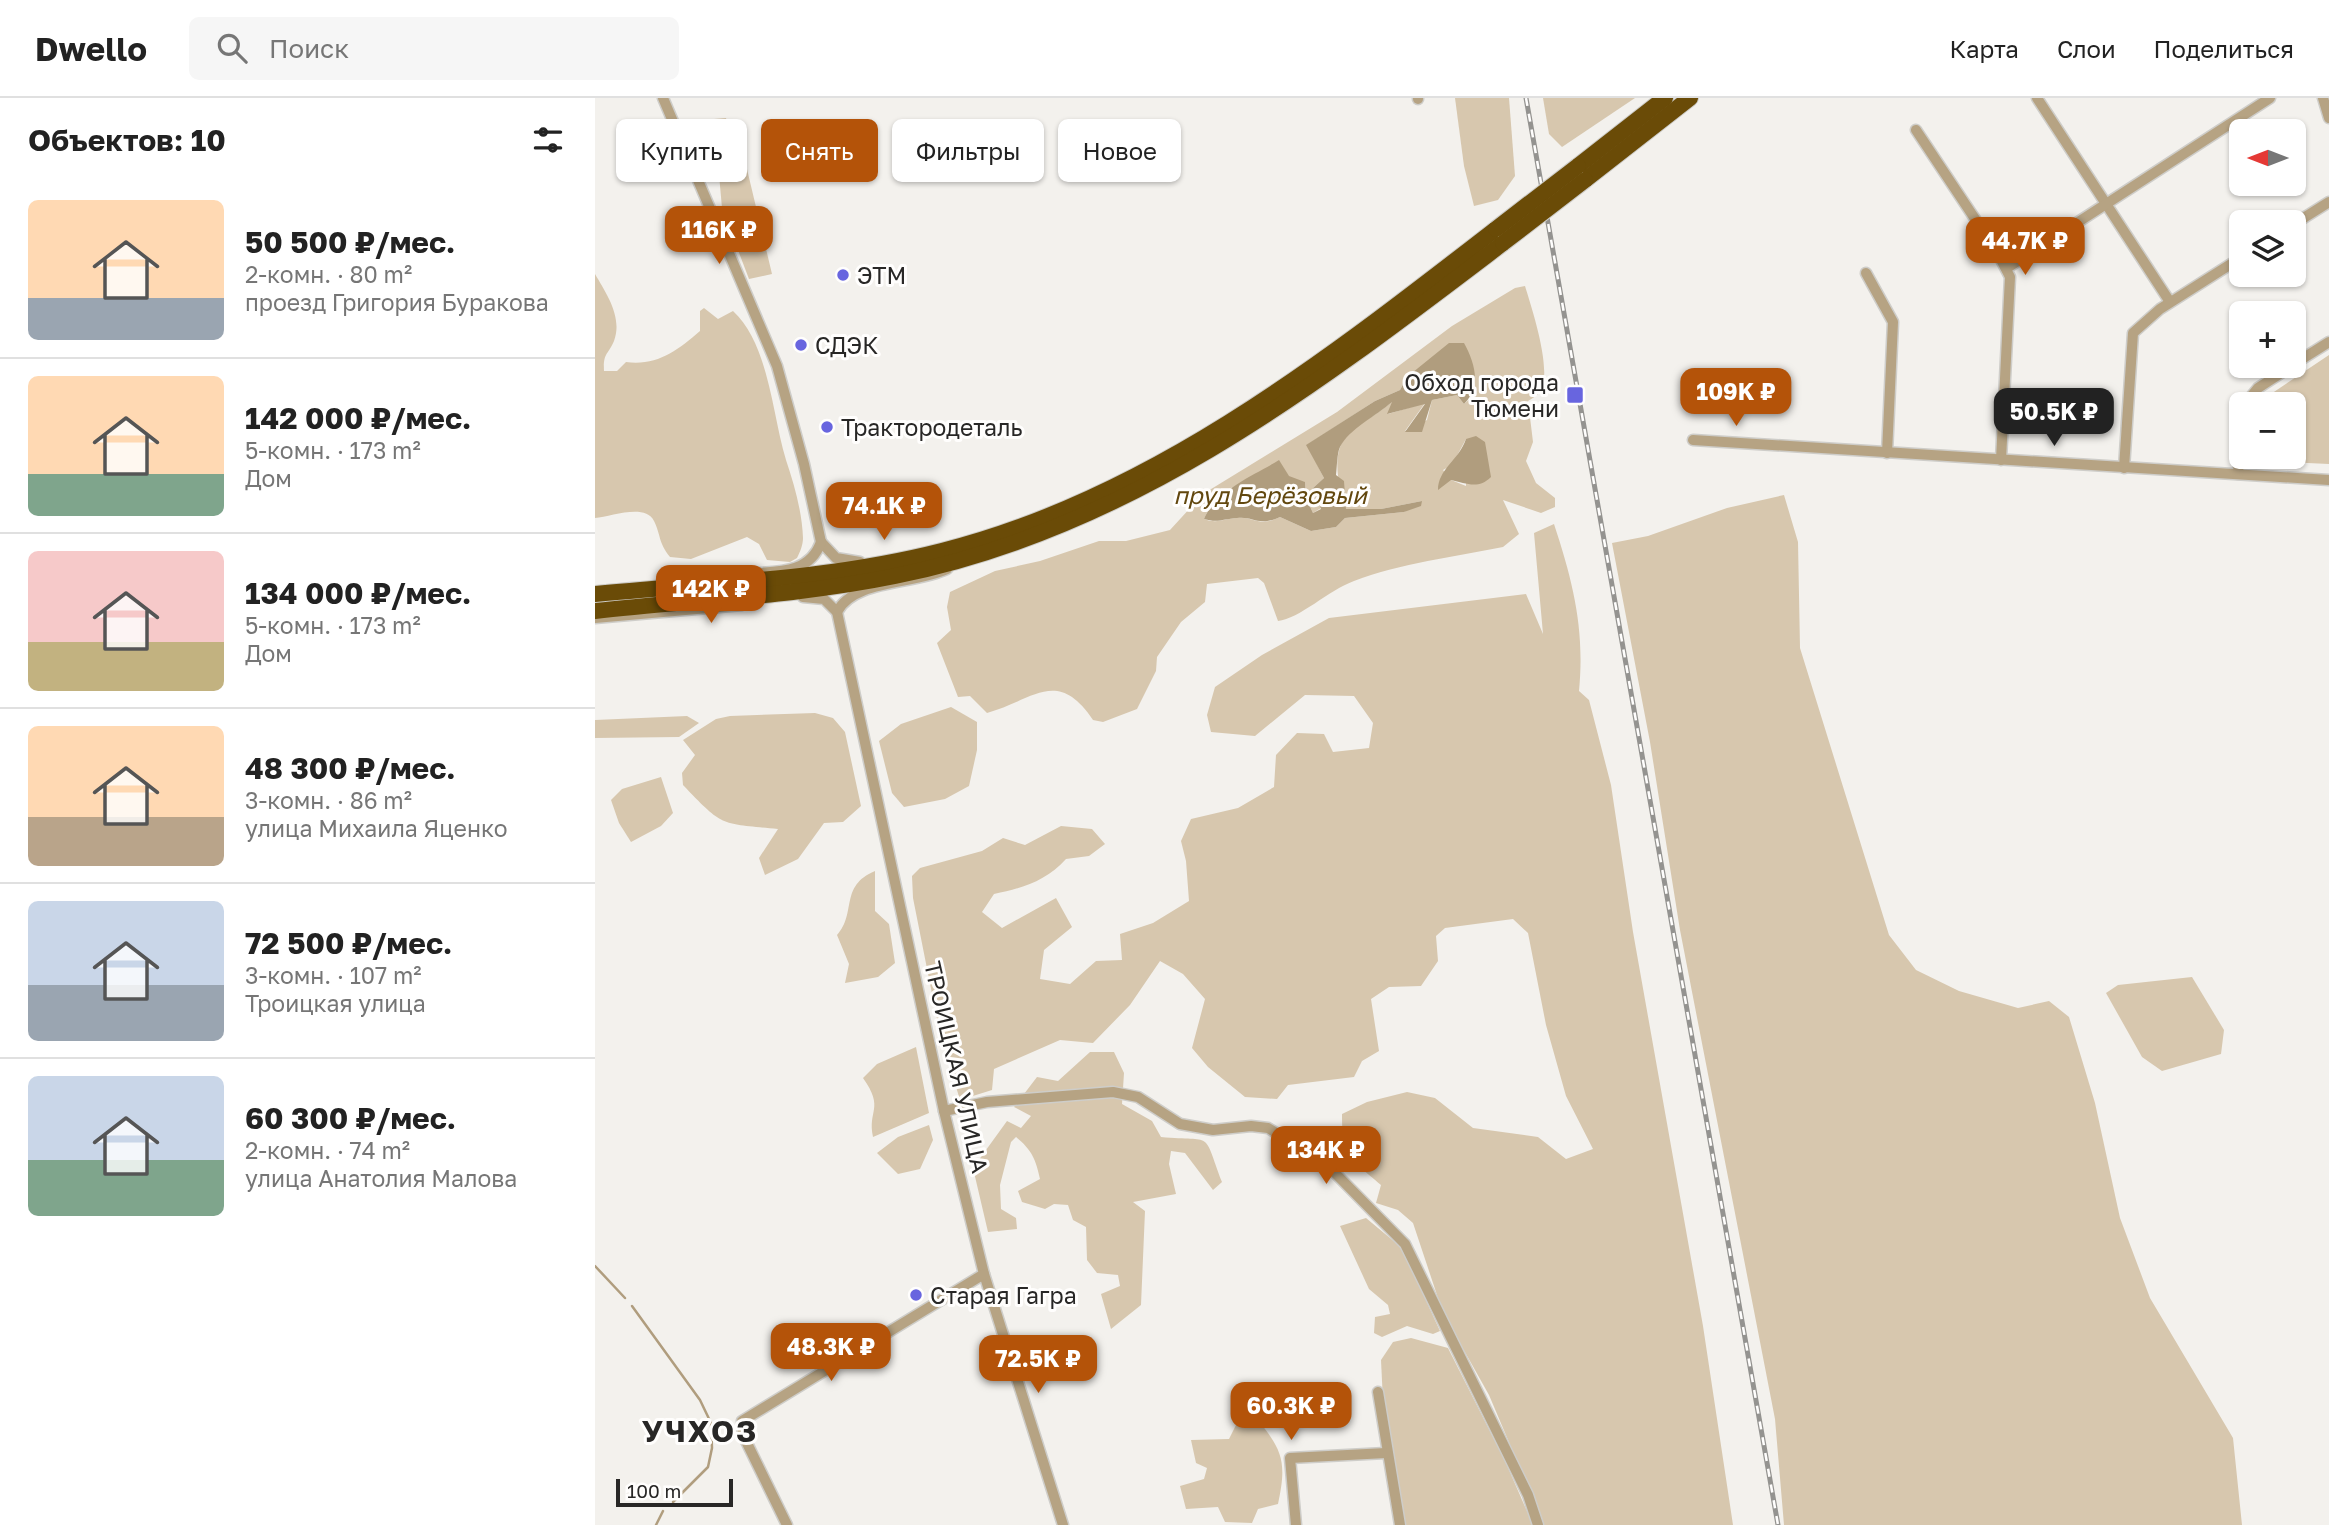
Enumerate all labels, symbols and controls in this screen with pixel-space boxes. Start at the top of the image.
search box [189,17,679,80]
text: Dwello [35,29,147,68]
icon: search [213,29,251,67]
text: Поиск [269,33,349,64]
text: Карта [1949,34,2019,63]
text: Слои [2057,34,2116,63]
text: Поделиться [2154,34,2294,63]
chip: Купить [616,119,747,182]
chip: Снять [761,119,878,182]
chip: Фильтры [892,119,1044,182]
chip: Новое [1058,119,1181,182]
north arrow [2229,119,2307,196]
map controls [2229,119,2306,469]
icon: filters [529,121,567,159]
text: Объектов: 10 [28,122,226,158]
pin: 116K ₽ [662,206,776,266]
button: layers [2229,210,2306,287]
text: 116K ₽ [681,215,757,243]
pin: 44.7K ₽ [1960,218,2090,277]
text: 50 500 ₽/мес. [245,224,455,260]
text: 44.7K ₽ [1982,226,2068,254]
icon: home [84,228,168,312]
text: 2-комн. · 80 m² [245,260,412,288]
place label: ЭТМ [857,261,906,289]
marker: ЭТМ [835,267,851,283]
text: проезд Григория Буракова [245,288,549,316]
button: + [2229,301,2306,378]
place label: СДЭК [815,331,878,359]
marker: СДЭК [793,337,809,353]
place label: Обход города Тюмени [1404,368,1559,422]
pin: 109K ₽ [1679,368,1793,428]
text: 109K ₽ [1696,377,1776,405]
marker: Обход города Тюмени [1565,385,1585,405]
pin: 50.5K ₽ [1989,388,2119,448]
button: − [2229,392,2306,469]
text: 50.5K ₽ [2010,397,2098,425]
text: 142 000 ₽/мес. [245,400,471,436]
icon: home [84,404,168,488]
place label: Трактородеталь [841,413,1022,441]
marker: Трактородеталь [819,419,835,435]
text: 5-комн. · 173 m² [245,436,421,464]
text: Дом [245,464,292,492]
water label: пруд Берёзовый [1173,480,1368,510]
pin: 74.1K ₽ [819,482,949,542]
text: 74.1K ₽ [842,491,926,519]
pin: 142K ₽ [654,566,768,625]
text: 142K ₽ [672,574,750,602]
text: 134 000 ₽/мес. [245,575,471,611]
icon: home [84,579,168,663]
text: 5-комн. · 173 m² [245,611,421,639]
text: Дом [245,639,292,667]
text: 48 300 ₽/мес. [245,750,456,786]
icon: home [84,754,168,838]
text: 3-комн. · 86 m² [245,786,412,814]
text: улица Михаила Яценко [245,814,508,842]
text: 72 500 ₽/мес. [245,925,452,961]
icon: home [84,929,168,1013]
street label: ТРОИЦКАЯ УЛИЦА [919,958,995,1176]
text: 3-комн. · 107 m² [245,961,422,989]
text: Троицкая улица [245,989,426,1017]
text: 60 300 ₽/мес. [245,1100,456,1136]
icon: home [84,1104,168,1188]
pin: 134K ₽ [1269,1126,1383,1186]
text: 134K ₽ [1287,1135,1365,1163]
text: 2-комн. · 74 m² [245,1136,410,1164]
text: улица Анатолия Малова [245,1164,517,1192]
place label: Старая Гагра [930,1281,1077,1309]
marker: Старая Гагра [908,1287,924,1303]
pin: 48.3K ₽ [766,1324,896,1383]
text: 48.3K ₽ [787,1332,875,1360]
pin: 72.5K ₽ [973,1336,1103,1395]
text: 72.5K ₽ [995,1344,1081,1372]
pin: 60.3K ₽ [1226,1382,1356,1442]
text: 60.3K ₽ [1247,1391,1335,1419]
district label: УЧХОЗ [642,1413,758,1449]
scale bar [616,1476,733,1508]
text: 100 m [627,1479,681,1502]

